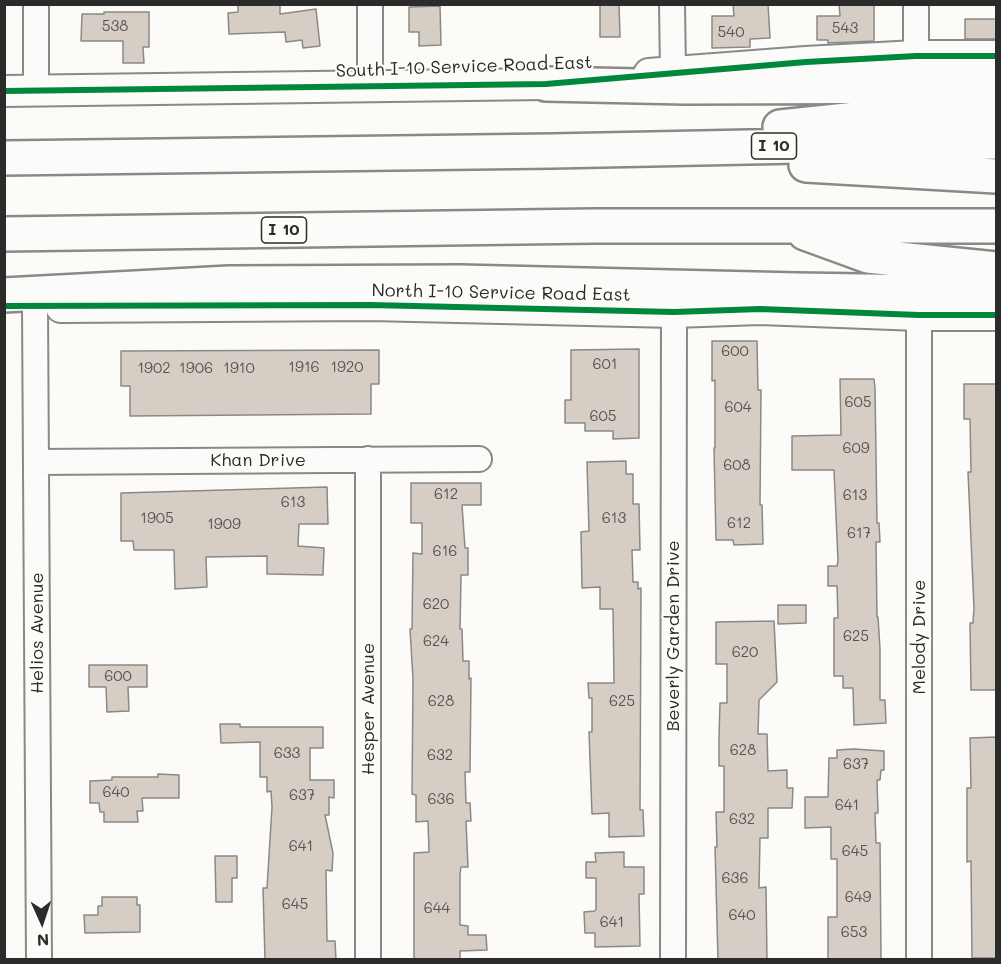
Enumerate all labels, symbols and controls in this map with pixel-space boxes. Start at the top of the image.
house number: 538 [102,17,128,35]
house number: 543 [832,19,858,37]
house number: 540 [718,23,744,41]
street label: South I-10 Service Road East [335,52,593,82]
road number: I 10 [752,133,796,159]
road number: I 10 [262,217,306,243]
street label: North I-10 Service Road East [371,280,631,306]
house number: 600 [721,342,749,360]
house number: 601 [592,355,618,373]
house number: 1916 [288,358,320,376]
house number: 1920 [330,358,364,376]
house number: 1902 [137,359,171,377]
house number: 1906 [179,359,213,377]
house number: 1910 [223,359,255,377]
house number: 605 [844,393,872,411]
house number: 604 [724,398,752,416]
house number: 605 [589,407,617,425]
house number: 609 [842,439,870,457]
street label: Khan Drive [210,449,306,471]
house number: 608 [723,456,751,474]
house number: 612 [434,485,458,503]
house number: 613 [843,486,867,504]
house number: 613 [281,493,305,511]
house number: 1905 [140,509,174,527]
house number: 613 [602,509,626,527]
house number: 612 [727,514,751,532]
house number: 1909 [207,515,241,533]
house number: 617 [847,524,871,542]
street label: Beverly Garden Drive [662,540,684,732]
house number: 616 [433,542,457,560]
street label: Helios Avenue [26,572,48,694]
street label: Melody Drive [908,580,930,694]
house number: 620 [423,595,449,613]
house number: 625 [843,627,869,645]
house number: 624 [423,632,449,650]
street label: Hesper Avenue [357,643,379,775]
house number: 620 [732,643,758,661]
house number: 600 [104,667,132,685]
house number: 628 [428,692,454,710]
house number: 625 [609,692,635,710]
house number: 628 [730,741,756,759]
house number: 633 [274,744,300,762]
house number: 632 [427,746,453,764]
house number: 637 [843,755,869,773]
house number: 640 [102,783,130,801]
house number: 637 [289,786,315,804]
house number: 636 [428,790,454,808]
house number: 641 [835,796,859,814]
house number: 632 [729,810,755,828]
house number: 641 [289,837,313,855]
house number: 645 [842,842,868,860]
house number: 636 [722,869,748,887]
house number: 649 [845,888,871,906]
north arrow [12,892,72,952]
house number: 645 [282,895,308,913]
house number: 644 [424,899,450,917]
house number: 640 [728,906,756,924]
house number: 641 [600,913,624,931]
house number: 653 [841,923,867,941]
text: N [36,930,50,951]

